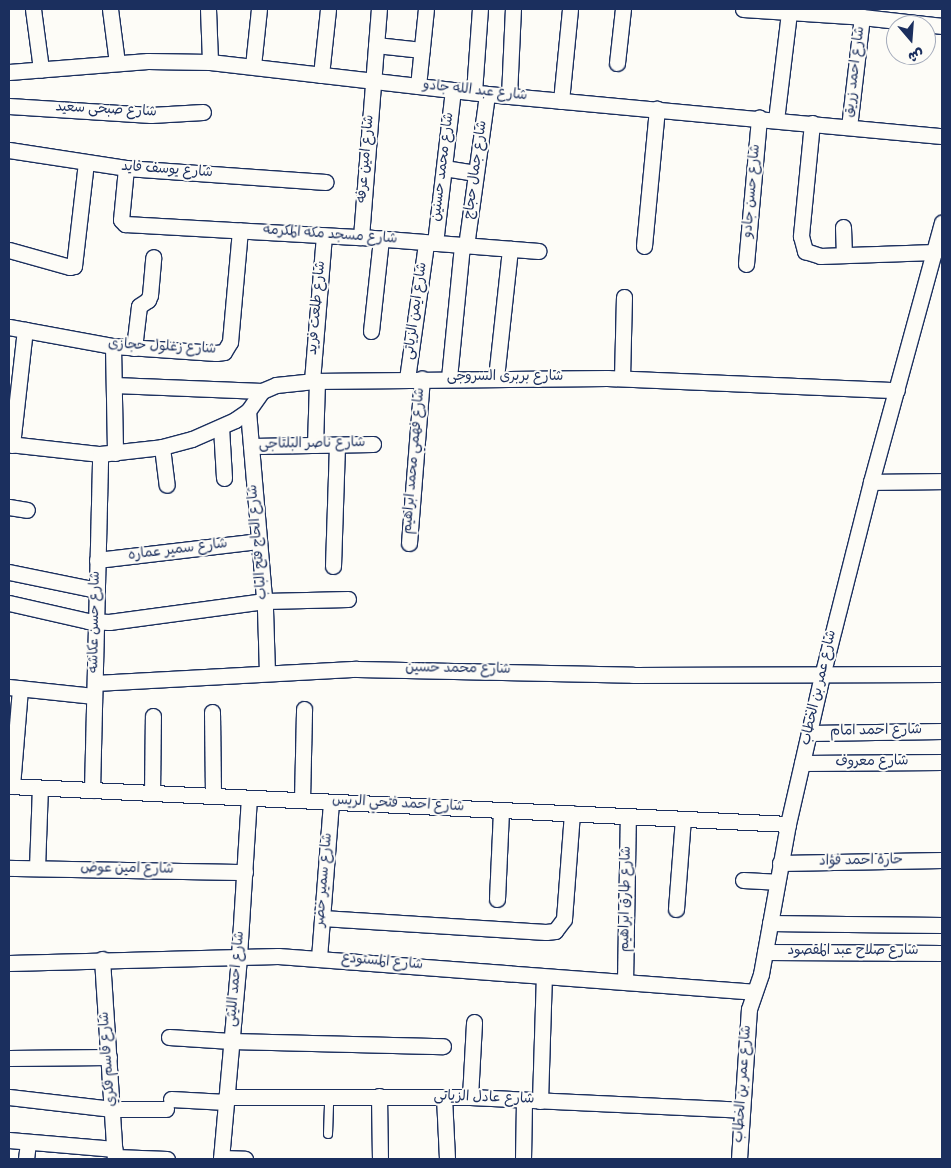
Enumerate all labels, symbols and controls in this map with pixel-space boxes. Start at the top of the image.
north arrow [886,15,936,65]
street label: شارع احمد زريق [842,26,870,118]
text: ش [906,43,925,64]
street label: شارع عبد الله جادو [422,78,528,106]
street label: شارع صبحى سعيد [55,100,157,122]
street label: شارع محمد حسنين [429,112,459,222]
street label: شارع امين عرفه [355,114,379,204]
street label: شارع جمال حجاج [462,120,492,220]
street label: شارع حسن جادو [741,143,765,239]
street label: شارع يوسف فايد [121,159,213,183]
street label: شارع مسجد مكه المكرمه [262,223,398,249]
street label: شارع طلعت فريد [306,260,330,356]
street label: شارع ايمن الزياتى [402,261,432,361]
street label: شارع زغلول حجازى [107,337,217,359]
street label: شارع بربرى السروجى [447,370,563,386]
street label: شارع فهمي محمد ابراهيم [400,387,430,535]
street label: شارع ناصر البلتاجى [259,436,365,454]
street label: شارع الحاج فتح الباب [246,484,272,600]
street label: شارع سمير عماره [127,537,229,565]
street label: شارع حسن عكاشه [87,571,105,673]
street label: شارع عمر بن الخطاب [799,629,841,747]
street label: شارع محمد حسين [405,661,511,679]
street label: شارع احمد امام [830,723,922,741]
street label: شارع معروف [835,754,909,772]
street label: شارع احمد فتحي الريس [332,793,464,817]
street label: شارع سمير خضر [313,832,337,928]
street label: شارع طارق ابراهيم [618,846,636,952]
street label: حارة احمد فؤاد [819,853,903,871]
street label: شارع امين عوض [80,861,174,879]
street label: شارع احمد الليثى [224,930,250,1028]
street label: شارع صلاح عبد المقصود [787,944,919,960]
street label: شارع المستودع [340,951,424,975]
street label: شارع قاسم فكري [97,1011,121,1107]
street label: شارع عمر بن الخطاب [732,1025,756,1143]
street label: شارع عادل الزياتى [433,1089,535,1109]

